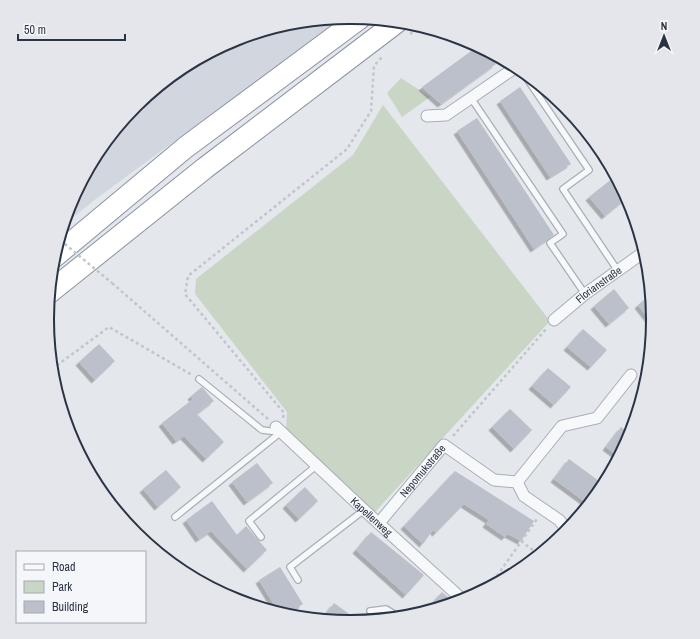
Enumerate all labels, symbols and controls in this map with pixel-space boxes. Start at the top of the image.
scale bar [18,16,125,42]
north arrow [644,16,684,56]
text: N [661,19,667,33]
text: 50 m [24,22,46,38]
street label: Florianstraße [573,263,624,306]
street label: Nepomukstraße [397,442,448,500]
street label: Kapellenweg [348,494,395,539]
legend [16,551,146,623]
text: Road [52,559,76,575]
text: Park [52,579,72,595]
text: Building [52,599,89,615]

